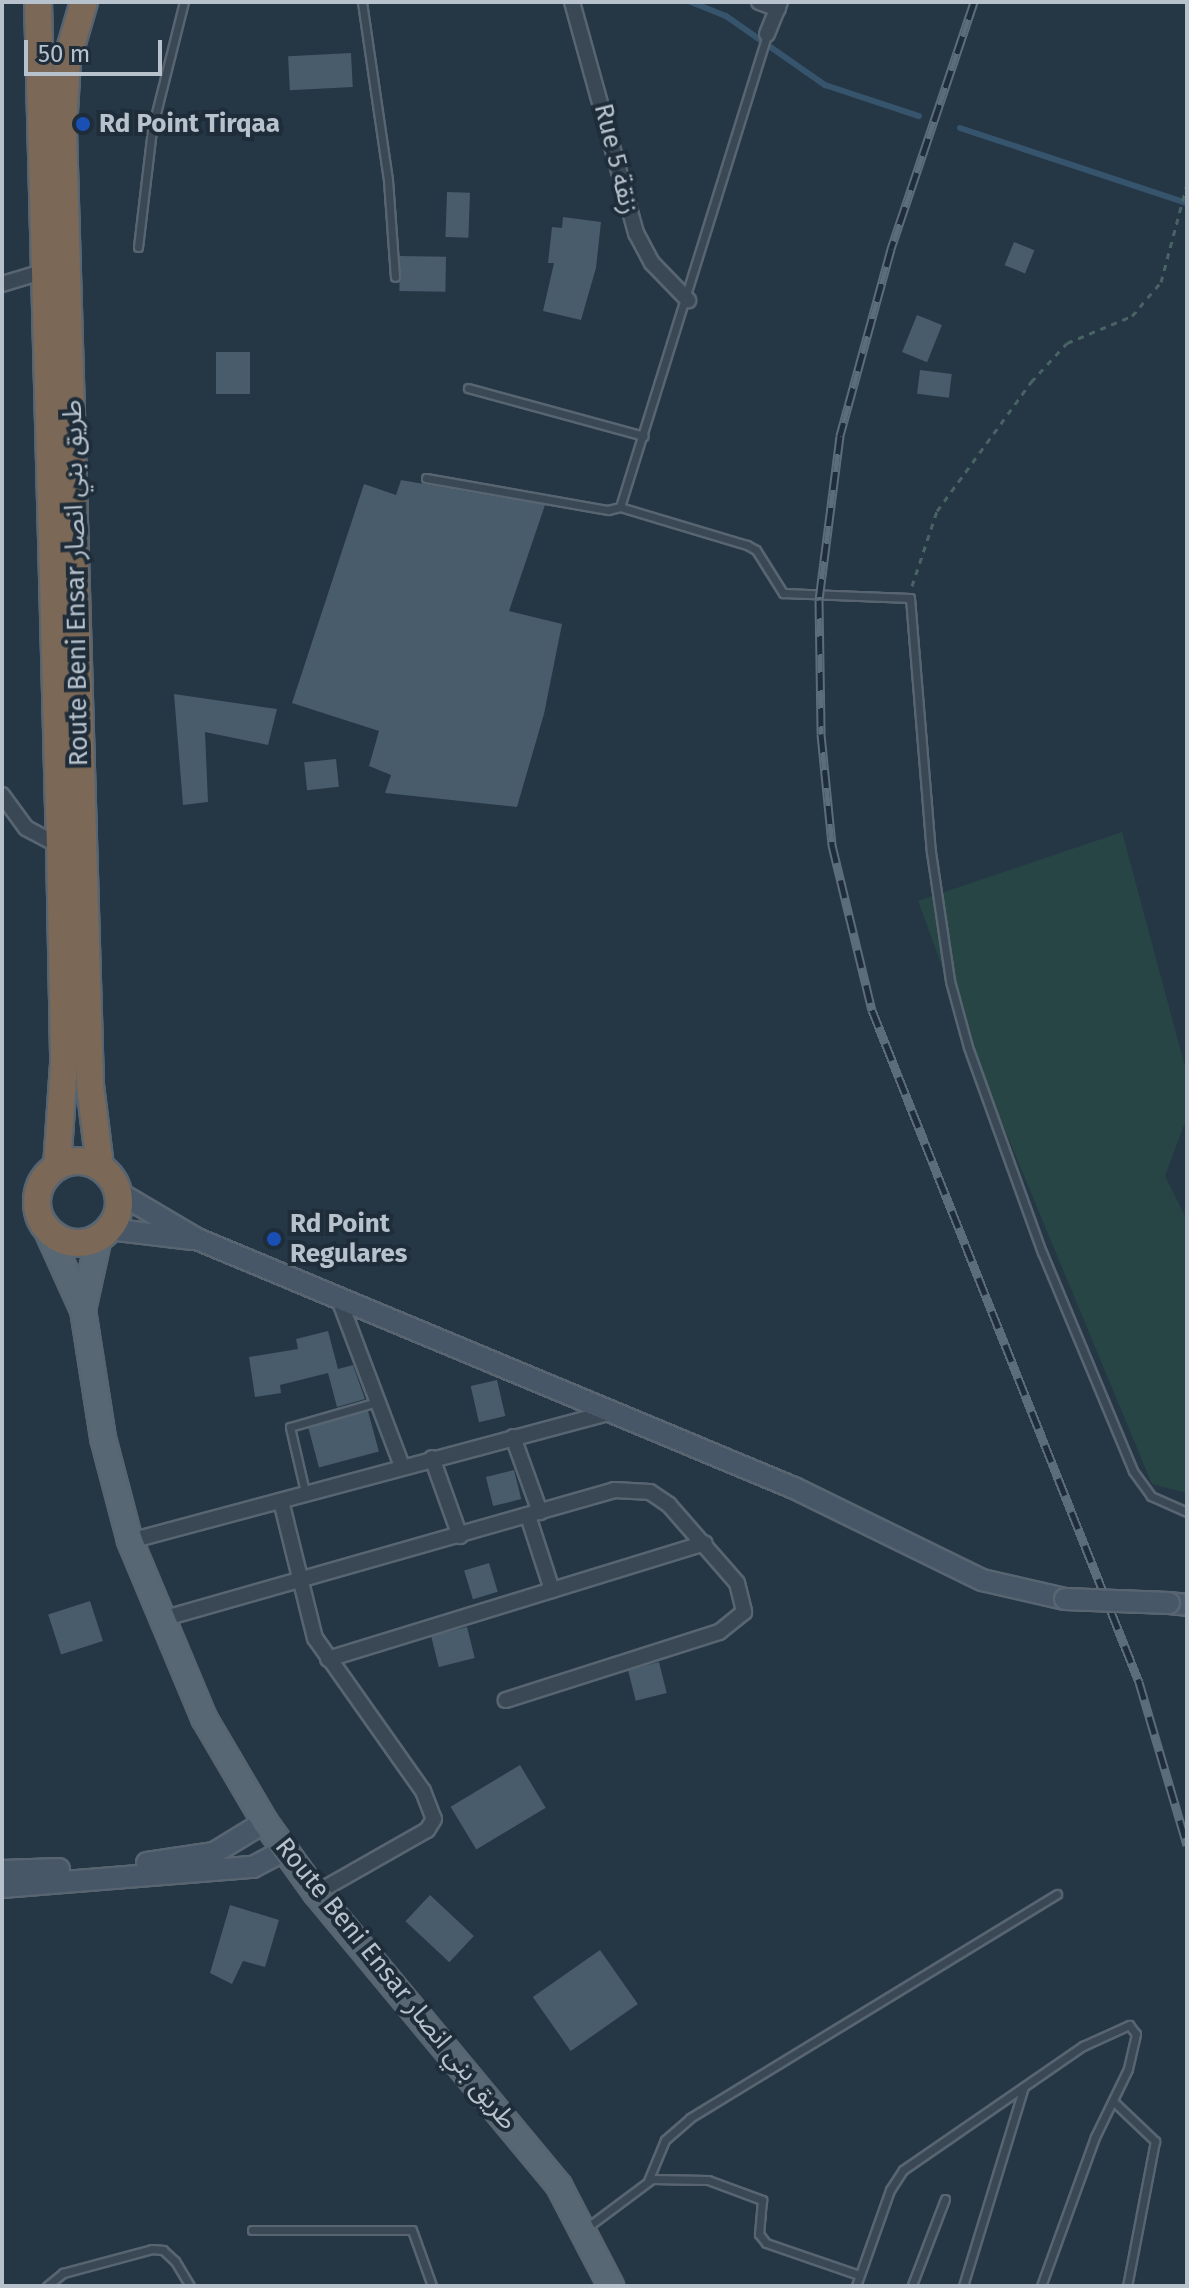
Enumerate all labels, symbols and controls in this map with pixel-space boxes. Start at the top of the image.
scale bar [28,24,166,74]
text: 50 m [38,40,90,68]
street label: Rue 5 زنقة [587,100,645,218]
place label: Rd Point Tirqaa [99,108,280,140]
marker: Rd Point Tirqaa [74,115,92,133]
street label: Route Beni Ensar طريق بني انصار [57,399,95,767]
place label: Rd Point Regulares [290,1208,407,1270]
marker: Rd Point Regulares [265,1230,283,1248]
street label: Route Beni Ensar طريق بني انصار [268,1832,524,2136]

